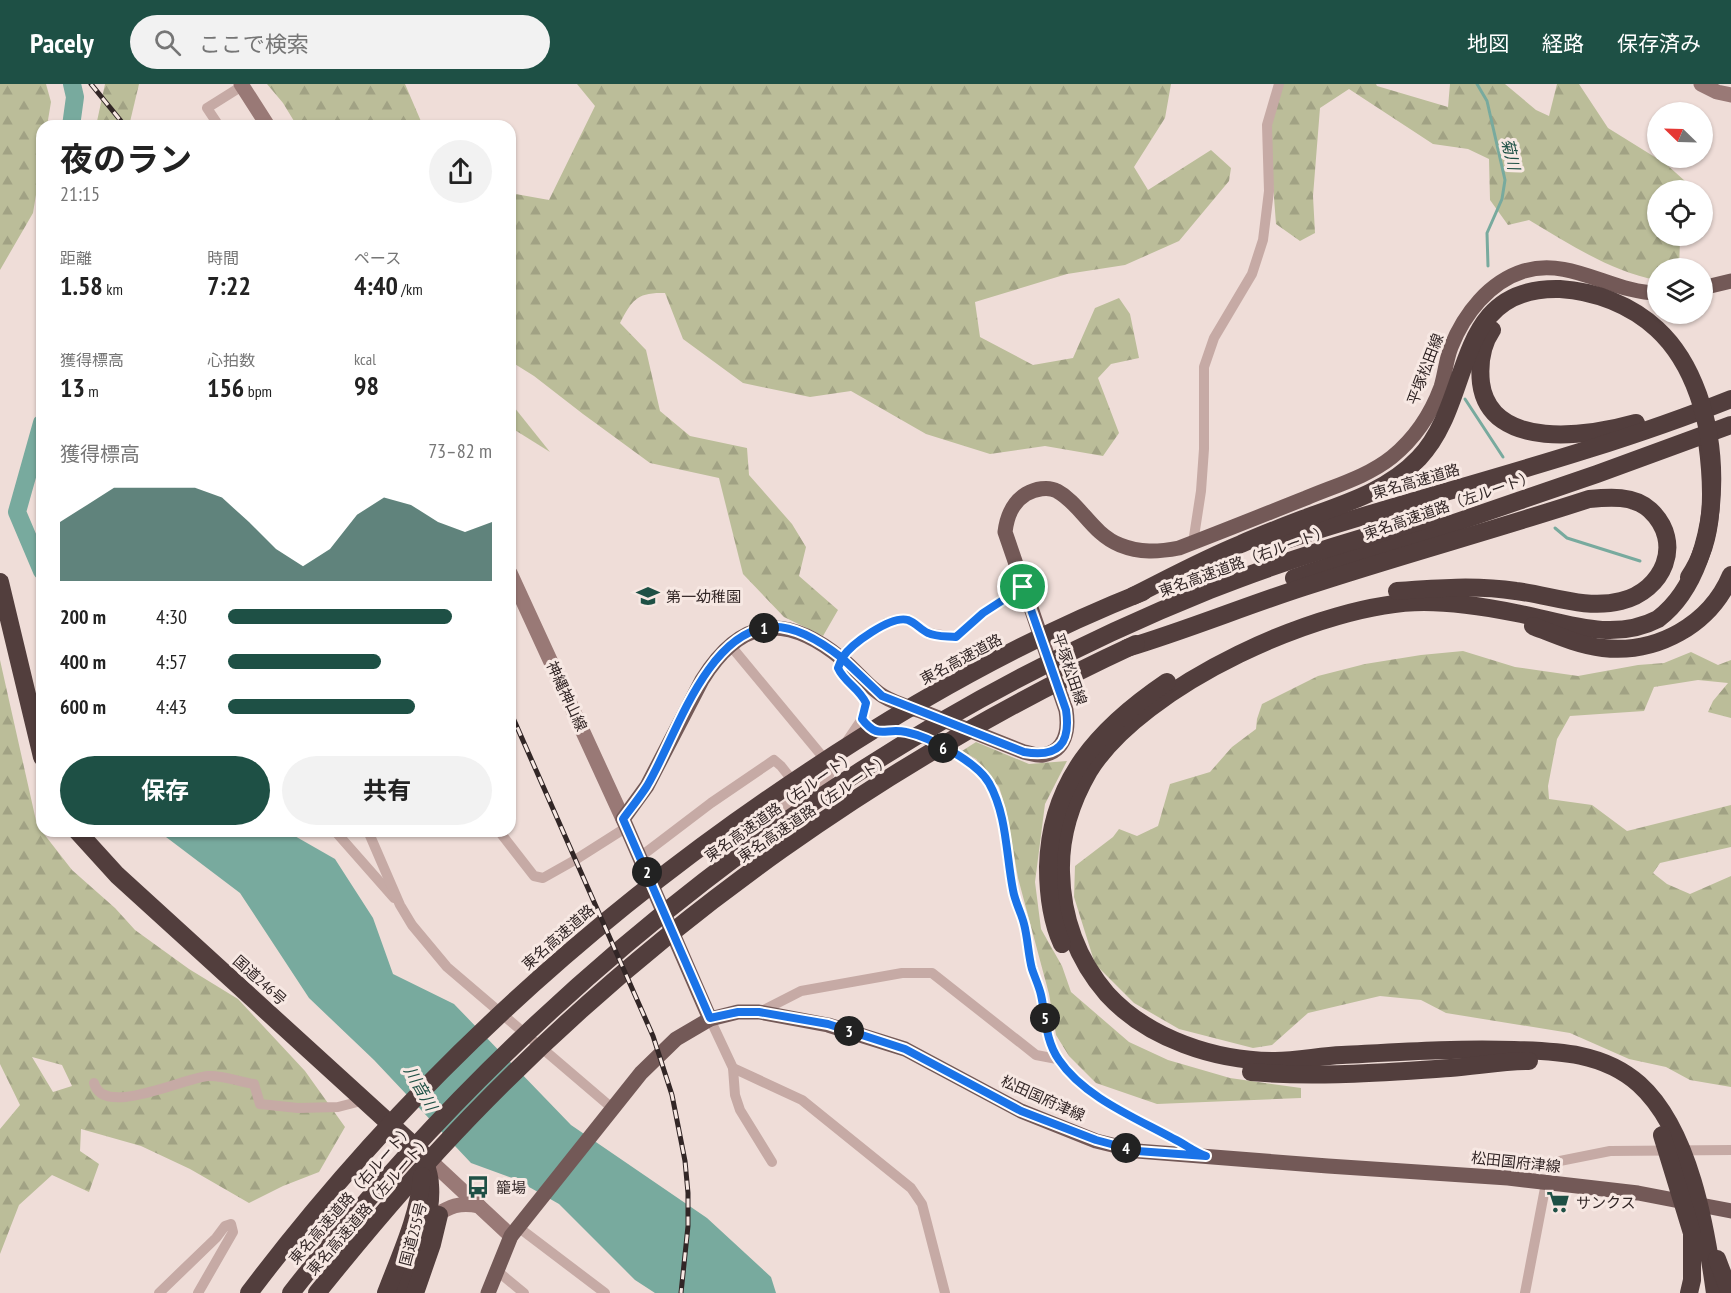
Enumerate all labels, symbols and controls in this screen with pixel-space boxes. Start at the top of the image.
search box [130,15,550,69]
text: Pacely [30,24,94,61]
icon: search [151,26,184,59]
text: ここで検索 [199,30,309,58]
text: 地図 [1467,30,1509,57]
text: 経路 [1542,30,1584,57]
text: 保存済み [1617,30,1701,57]
north arrow [1647,102,1713,168]
map controls [1647,102,1713,324]
water label: 菊川 [1498,136,1525,174]
text: 夜のラン [60,137,192,180]
button: share [429,140,492,203]
button: locate [1647,180,1713,246]
text: 21:15 [60,181,100,207]
text: 距離 [60,248,92,268]
text: 時間 [207,248,239,268]
text: ペース [354,248,401,268]
button: layers [1647,258,1713,324]
text: 1.58 [60,269,103,302]
text: 7:22 [207,269,251,302]
text: 4:40 [354,269,398,302]
text: km [103,279,123,299]
text: /km [398,279,423,299]
street label: 平塚松田線 [1403,331,1447,407]
text: kcal [354,349,376,369]
text: 獲得標高 [60,350,124,370]
text: 心拍数 [207,350,255,370]
text: 98 [354,369,379,402]
text: 13 [60,371,85,404]
text: 156 [207,371,244,404]
text: m [85,381,99,401]
text: bpm [244,381,272,401]
text: 73–82 m [428,438,492,464]
text: 獲得標高 [60,441,140,467]
street label: 東名高速道路 [1370,459,1462,503]
street label: 東名高速道路（左ルート） [1361,467,1537,543]
street label: 東名高速道路（右ルート） [1156,521,1332,601]
pin [997,561,1048,612]
icon: arrive [1006,570,1039,603]
school or university icon: 第一幼稚園 [635,583,661,609]
place label: 第一幼稚園 [666,587,741,606]
text: 200 m [60,604,106,630]
text: 4:30 [156,604,187,630]
pin: 1 [749,613,779,643]
text: 1 [760,618,768,638]
street label: 東名高速道路 [917,629,1005,689]
street label: 平塚松田線 [1049,630,1091,708]
text: 400 m [60,649,106,675]
text: 4:57 [156,649,187,675]
street label: 神縄神山線 [543,658,591,734]
text: 600 m [60,694,106,720]
text: 4:43 [156,694,187,720]
pin: 6 [928,733,958,763]
text: 6 [939,738,947,758]
street label: 東名高速道路（右ルート） [701,747,859,865]
street label: 東名高速道路（左ルート） [734,750,894,866]
button: 保存 [60,756,270,825]
button: 共有 [282,756,492,825]
pin: 2 [632,857,662,887]
text: 2 [643,862,651,882]
street label: 東名高速道路 [518,900,598,974]
street label: 国道246号 [229,951,291,1009]
pin: 5 [1030,1003,1060,1033]
text: 5 [1041,1008,1049,1028]
pin: 3 [834,1016,864,1046]
text: 3 [845,1021,853,1041]
water label: 川音川 [400,1062,443,1116]
street label: 松田国府津線 [998,1071,1088,1125]
street label: 東名高速道路（右ルート） [285,1120,417,1268]
street label: 東名高速道路（左ルート） [303,1131,435,1279]
pin: 4 [1111,1133,1141,1163]
text: 4 [1122,1138,1130,1158]
street label: 松田国府津線 [1470,1148,1562,1176]
bus stop icon: 籠場 [465,1174,491,1200]
place label: 籠場 [496,1178,526,1197]
supermarket icon: サンクス [1545,1189,1571,1215]
place label: サンクス [1576,1193,1636,1212]
street label: 国道255号 [395,1200,431,1268]

